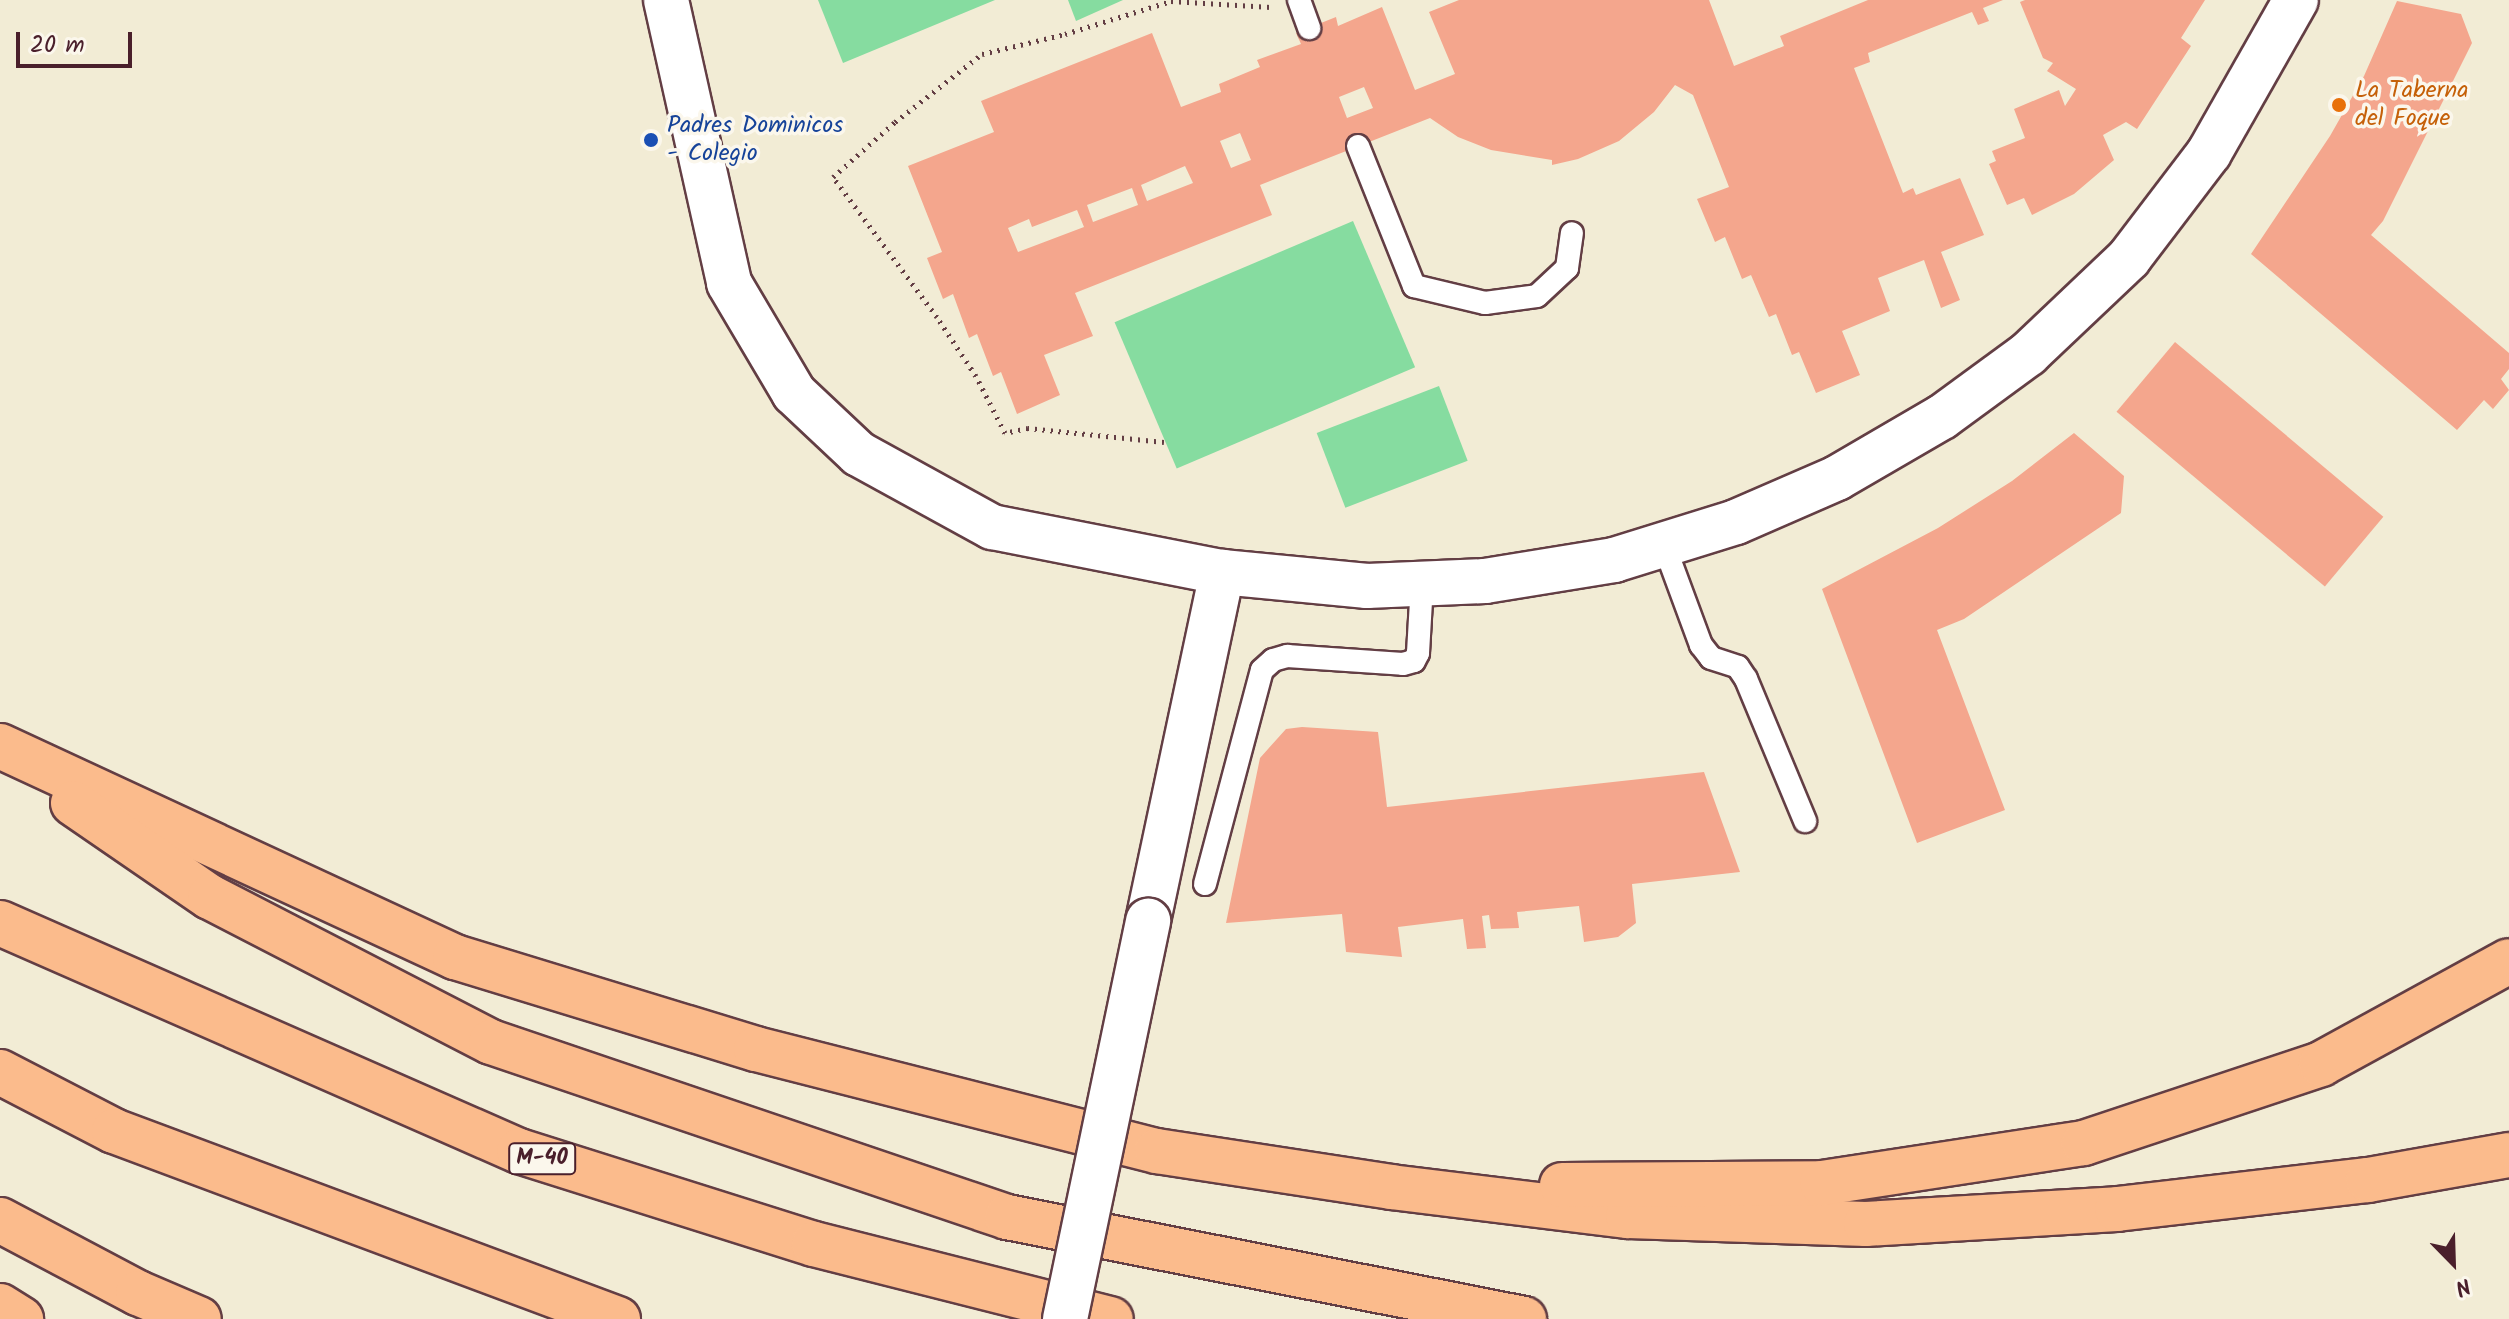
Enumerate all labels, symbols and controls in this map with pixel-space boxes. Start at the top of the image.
scale bar [20,16,136,66]
text: 20 m [30,26,85,65]
place label: La Taberna del Foque [2355,77,2468,133]
marker: La Taberna del Foque [2330,96,2348,114]
place label: Padres Dominicos - Colegio [667,112,843,168]
marker: Padres Dominicos - Colegio [642,131,660,149]
road number: M-40 [508,1141,576,1177]
north arrow [2413,1223,2493,1303]
text: N [2449,1267,2476,1304]

